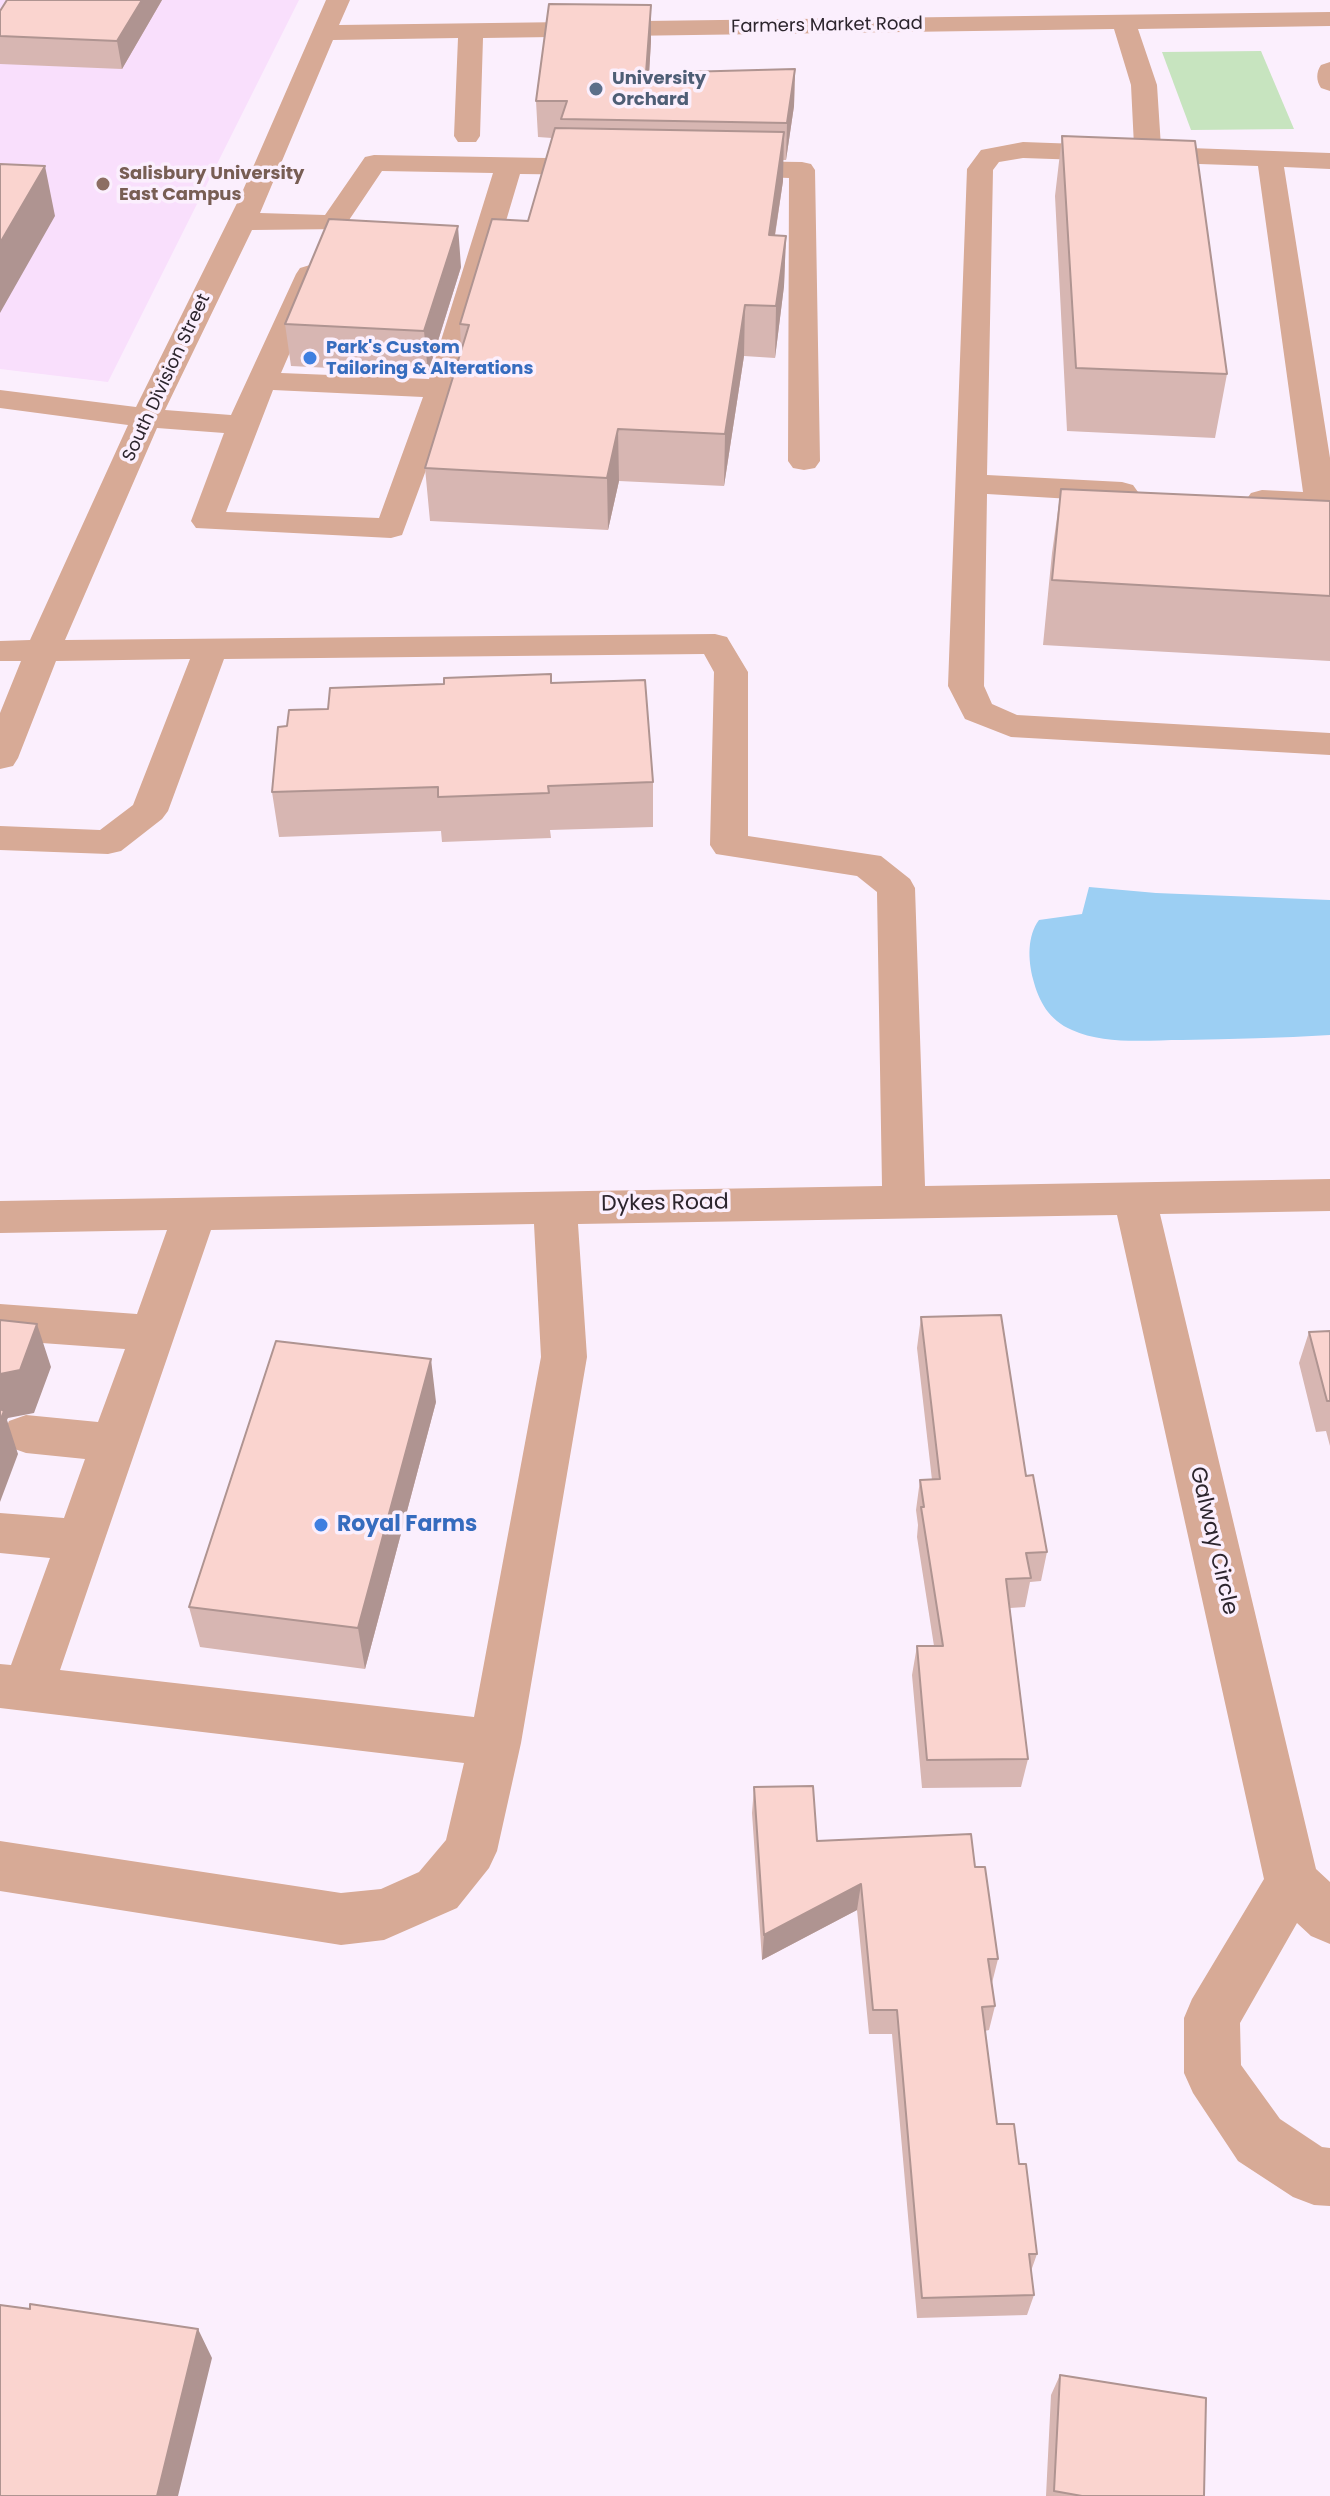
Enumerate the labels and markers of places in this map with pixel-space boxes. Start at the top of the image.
place label: University Orchard [612,68,706,110]
marker: University Orchard [587,80,605,98]
place label: Salisbury University East Campus [119,163,304,206]
marker: Salisbury University East Campus [94,175,112,193]
place label: Park's Custom Tailoring & Alterations [326,337,533,380]
marker: Park's Custom Tailoring & Alterations [301,349,319,367]
place label: Royal Farms [337,1512,477,1538]
marker: Royal Farms [312,1516,330,1534]

